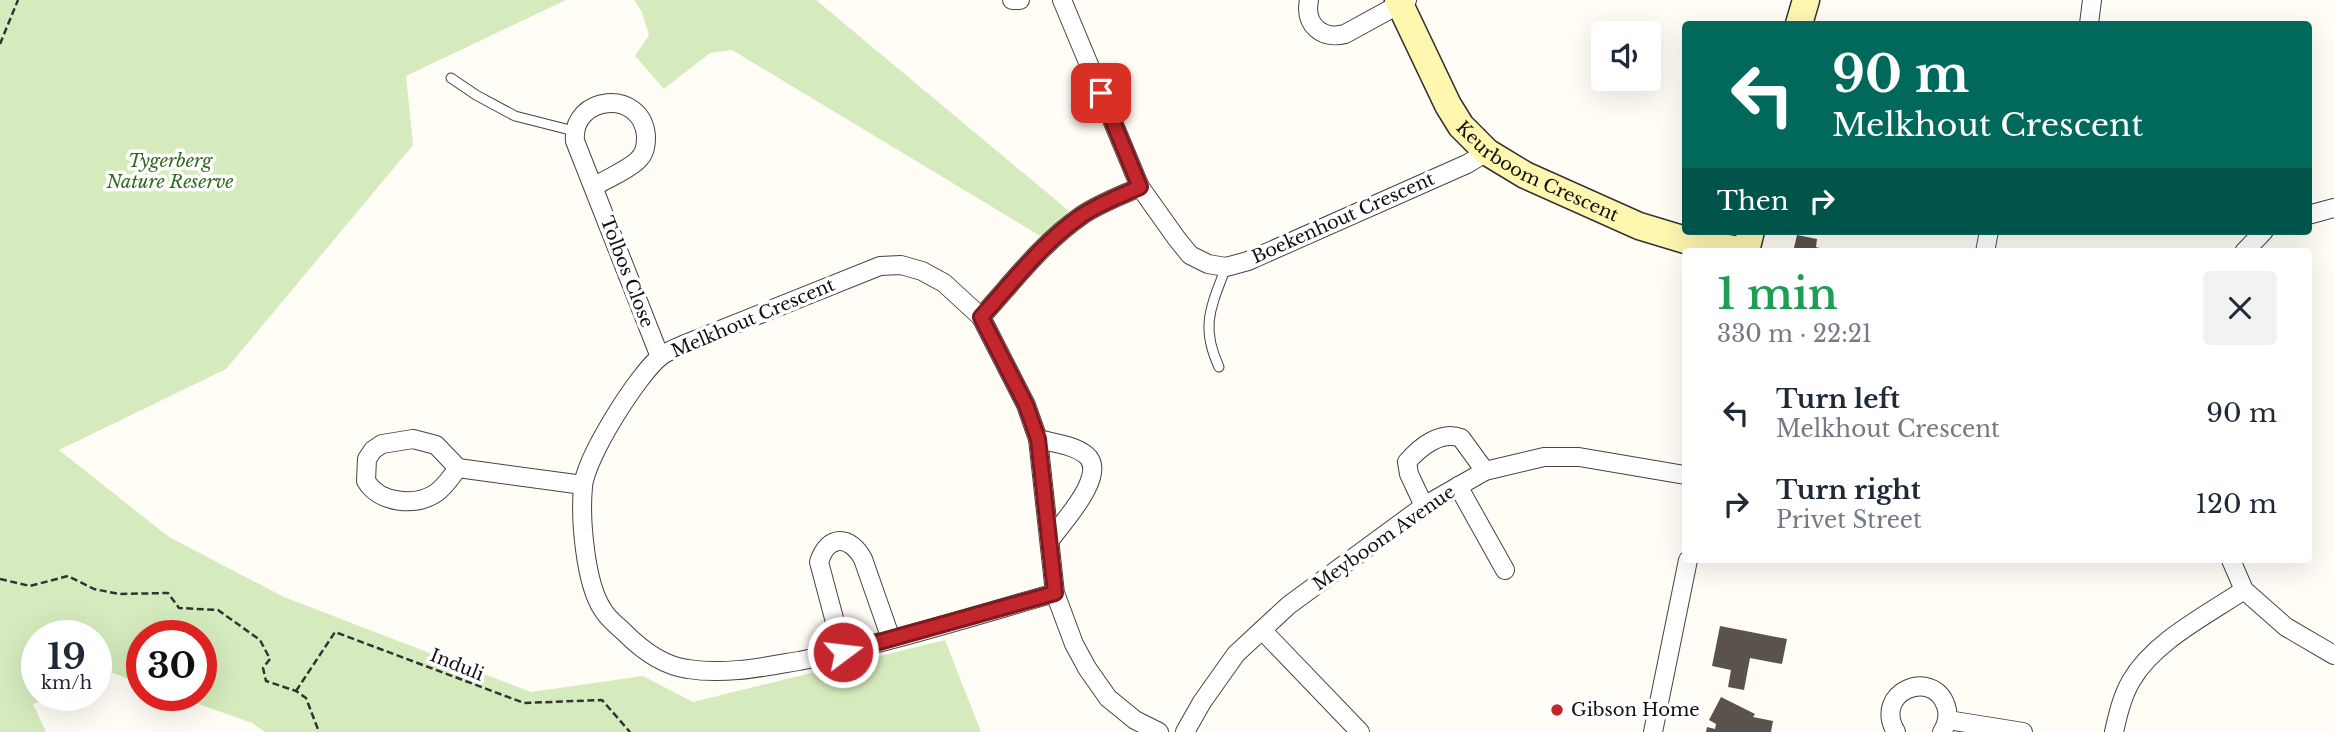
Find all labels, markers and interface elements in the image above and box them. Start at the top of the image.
map controls [1591,21,1661,91]
button: sound [1591,21,1661,91]
text: 90 m [1832,44,1969,105]
icon: left [1717,49,1808,140]
pin [1071,63,1131,123]
icon: arrive [1082,74,1120,112]
text: Melkhout Crescent [1832,105,2143,145]
street label: Keurboom Crescent [1451,116,1622,226]
park label: Tygerberg Nature Reserve [106,150,234,193]
street label: Boekenhout Crescent [1248,168,1438,268]
icon: right [1803,182,1841,220]
text: Then [1717,185,1789,217]
street label: Tolbos Close [596,213,658,331]
text: 1 min [1717,268,1838,320]
button: close [2203,271,2277,345]
street label: Melkhout Crescent [668,274,838,362]
text: 330 m · 22:21 [1717,320,1872,348]
text: Turn left [1776,383,1900,415]
icon: left [1717,394,1755,432]
text: 90 m [2206,397,2277,429]
text: Melkhout Crescent [1776,415,2000,443]
text: Turn right [1776,474,1921,506]
street label: Meyboom Avenue [1309,481,1459,595]
icon: right [1717,485,1755,523]
text: 120 m [2195,488,2277,520]
text: Privet Street [1776,506,1922,534]
position arrow [806,615,880,689]
speed limit sign: 30 [126,620,217,711]
text: 19 [47,635,86,678]
street label: Induli [427,644,487,686]
text: km/h [41,672,92,694]
place label: Gibson Home [1571,699,1700,721]
marker: Gibson Home [1549,702,1565,718]

